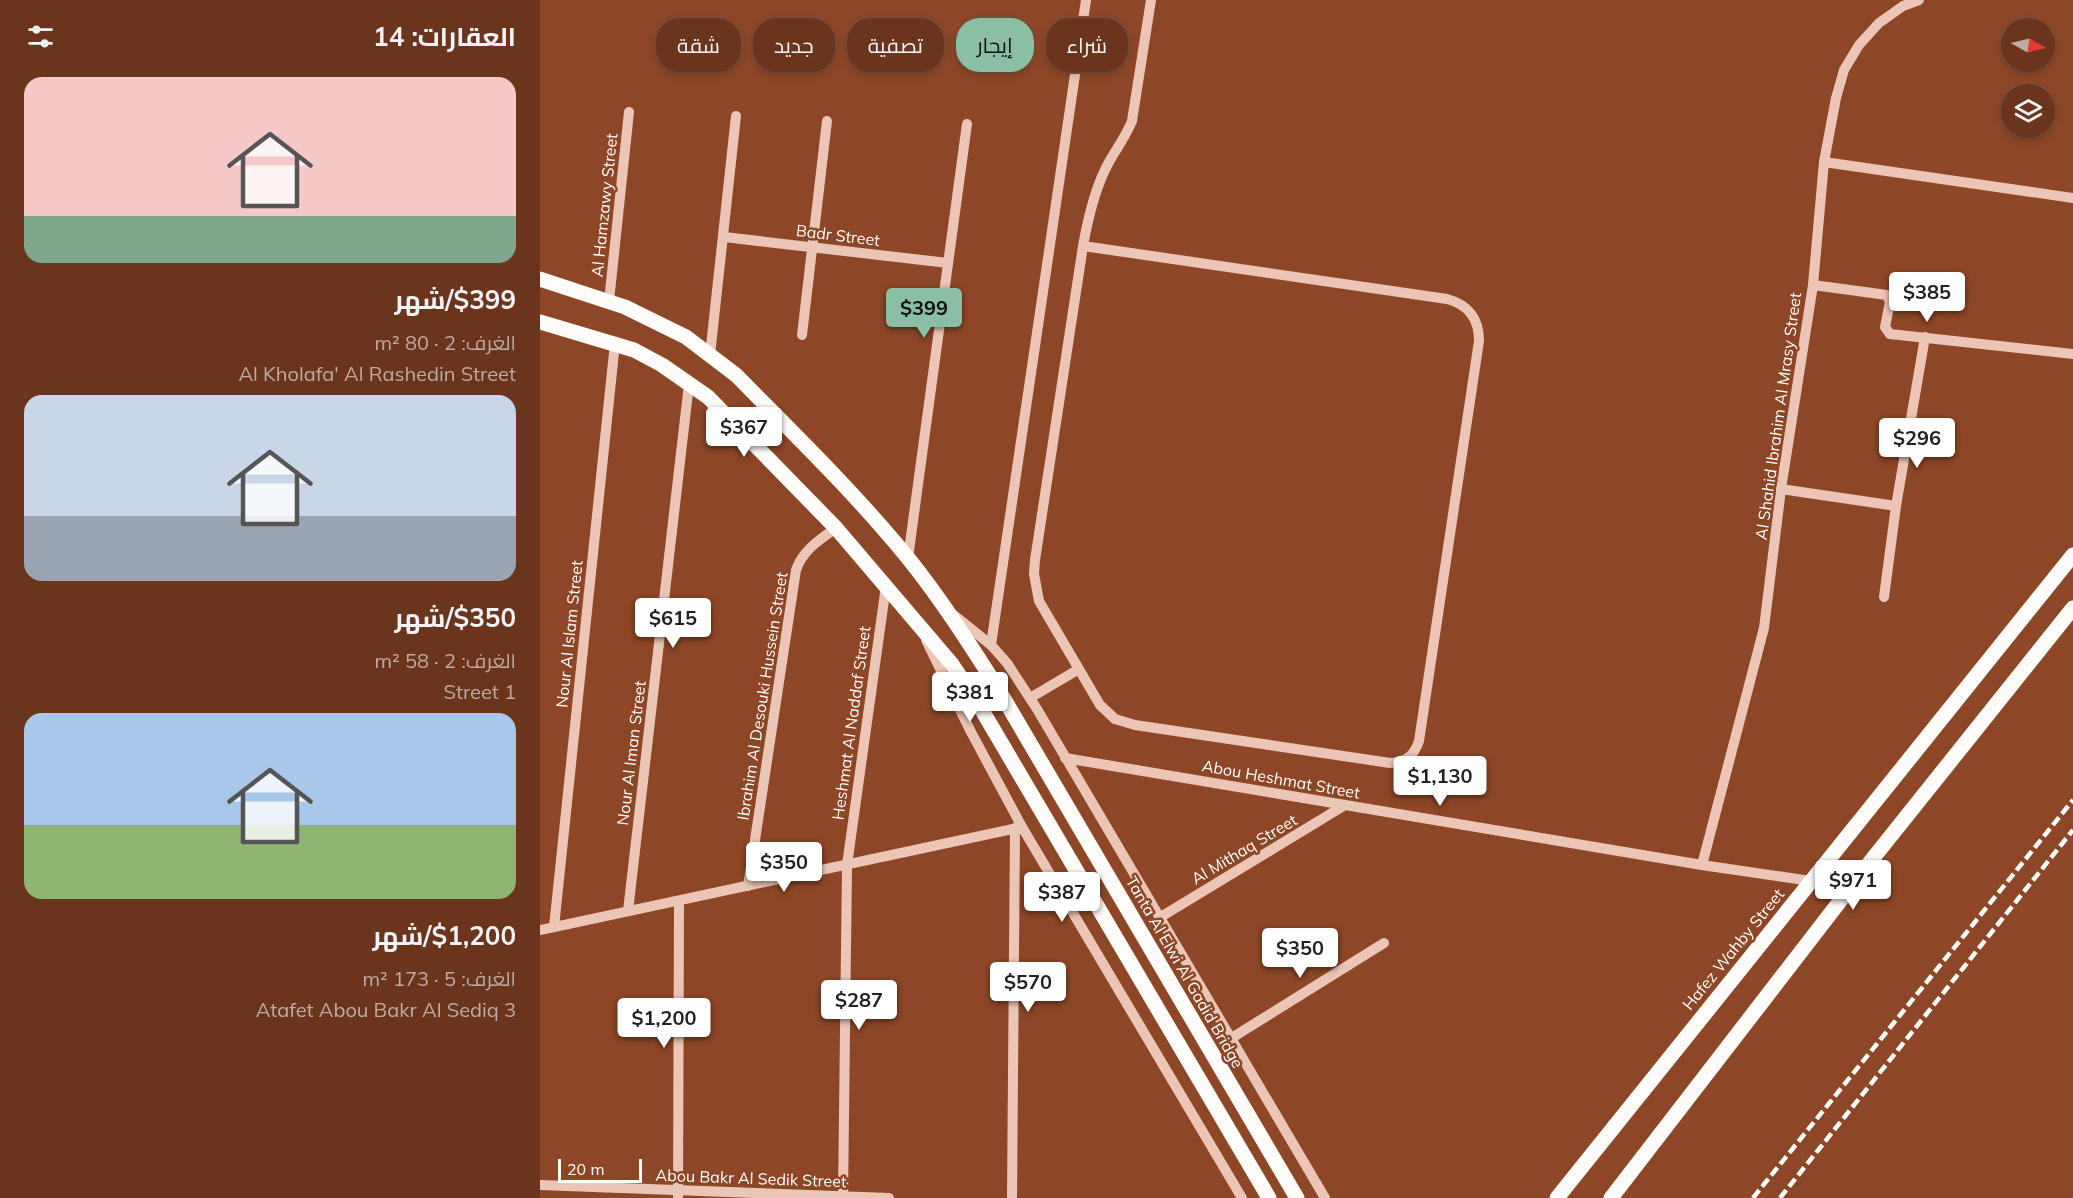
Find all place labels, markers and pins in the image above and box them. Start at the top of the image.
pin: $385 [1891,272,1963,323]
pin: $399 [888,288,960,339]
pin: $367 [708,407,780,458]
pin: $296 [1881,418,1953,469]
pin: $615 [637,598,709,649]
pin: $381 [934,672,1006,723]
pin: $1,130 [1391,756,1489,807]
pin: $350 [748,842,820,893]
pin: $971 [1817,860,1889,911]
pin: $387 [1026,872,1098,923]
pin: $350 [1264,928,1336,979]
pin: $570 [992,962,1064,1013]
pin: $287 [823,980,895,1031]
pin: $1,200 [615,998,713,1049]

